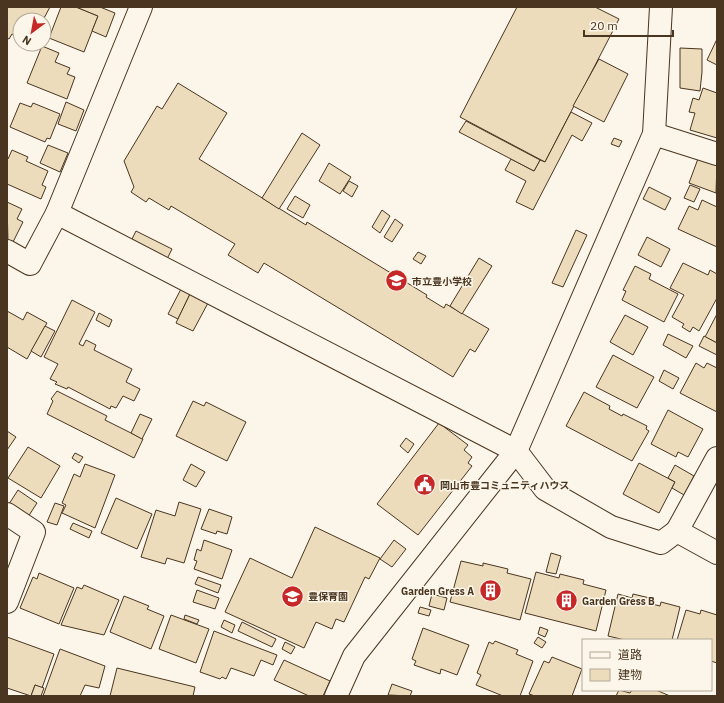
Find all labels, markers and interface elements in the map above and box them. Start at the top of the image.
north arrow [12,12,52,52]
scale bar [584,12,673,38]
text: 20 m [590,18,618,33]
text: N [20,32,34,49]
school or university icon: 市立豊小学校 [384,268,410,294]
place label: 市立豊小学校 [412,275,472,288]
public building icon: 岡山市豊コミュニティハウス [411,472,437,498]
place label: 岡山市豊コミュニティハウス [440,479,569,492]
building icon: Garden Gress A [477,578,503,604]
school or university icon: 豊保育園 [280,583,306,609]
place label: Garden Gress A [401,585,474,598]
building icon: Garden Gress B [553,588,579,614]
place label: 豊保育園 [308,590,348,603]
place label: Garden Gress B [582,595,655,608]
legend [582,639,712,691]
text: 道路 [618,647,642,662]
text: 建物 [618,667,642,682]

